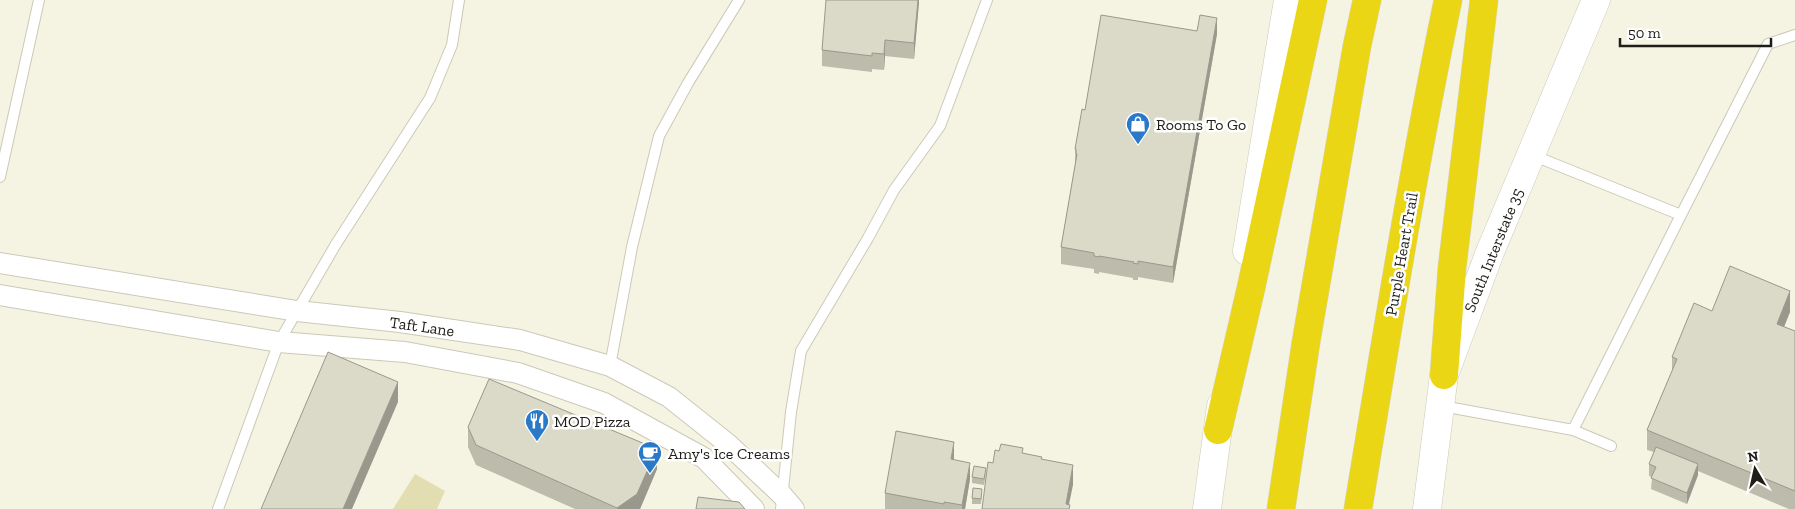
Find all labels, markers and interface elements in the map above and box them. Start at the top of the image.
scale bar [1620,15,1771,47]
text: 50 m [1628,24,1661,42]
shop icon: Rooms To Go [1125,111,1151,145]
place label: Rooms To Go [1156,115,1246,134]
street label: South Interstate 35 [1460,185,1527,315]
street label: Purple Heart Trail [1381,191,1422,317]
street label: Taft Lane [388,313,455,340]
restaurant icon: MOD Pizza [524,408,550,442]
place label: MOD Pizza [554,412,631,431]
cafe icon: Amy's Ice Creams [637,440,663,474]
place label: Amy's Ice Creams [668,444,790,463]
north arrow [1730,444,1780,494]
text: N [1746,447,1760,466]

